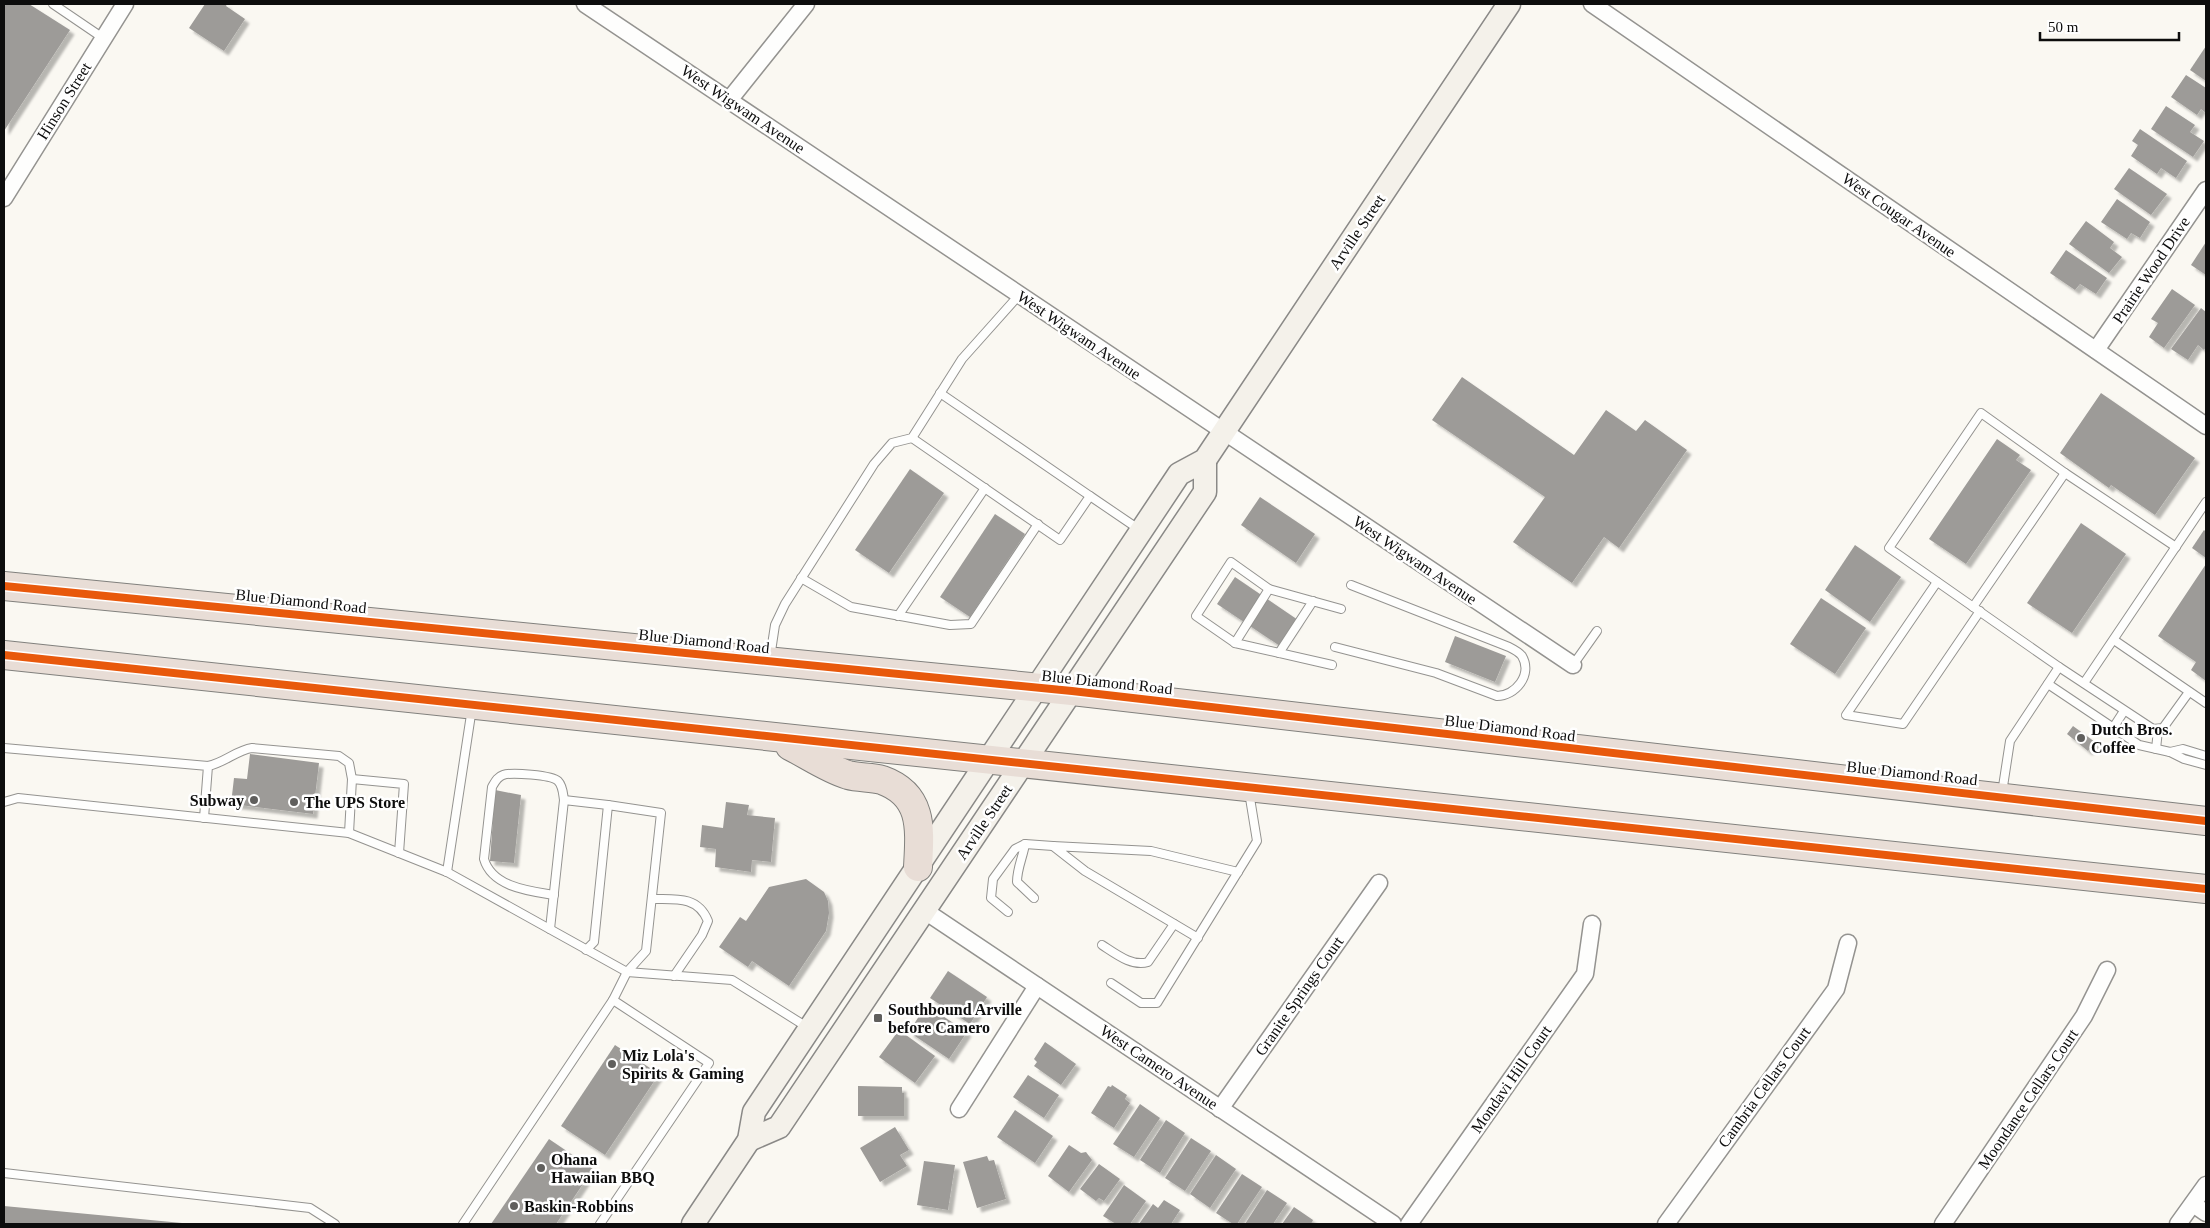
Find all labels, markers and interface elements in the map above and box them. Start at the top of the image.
scale bar [2040,10,2179,42]
text: 50 m [2048,19,2079,35]
street label: Hinson Street [34,59,95,143]
street label: West Wigwam Avenue [678,61,808,157]
street label: West Cougar Avenue [1839,169,1959,261]
street label: Arville Street [1326,191,1389,273]
street label: Prairie Wood Drive [2109,214,2193,326]
street label: West Wigwam Avenue [1014,287,1144,383]
street label: West Wigwam Avenue [1350,512,1480,608]
street label: Blue Diamond Road [235,586,367,616]
street label: Blue Diamond Road [638,626,770,656]
street label: Blue Diamond Road [1041,667,1173,697]
street label: Blue Diamond Road [1444,712,1576,744]
place label: Dutch Bros. Coffee [2091,721,2173,756]
marker: Dutch Bros. Coffee [2075,732,2087,744]
street label: Blue Diamond Road [1846,758,1978,788]
street label: Arville Street [953,781,1016,863]
place label: Subway [190,792,244,810]
marker: Subway [248,794,260,806]
place label: The UPS Store [304,794,405,811]
marker: The UPS Store [288,796,300,808]
street label: Granite Springs Court [1252,933,1348,1059]
place label: Southbound Arville before Camero [888,1001,1022,1036]
marker: Southbound Arville before Camero [872,1012,884,1024]
street label: West Camero Avenue [1097,1021,1221,1113]
street label: Mondavi Hill Court [1468,1022,1555,1136]
street label: Cambria Cellars Court [1715,1023,1814,1151]
street label: Moondance Cellars Court [1975,1025,2082,1172]
place label: Miz Lola's Spirits & Gaming [622,1047,744,1083]
marker: Miz Lola's Spirits & Gaming [606,1058,618,1070]
place label: Ohana Hawaiian BBQ [551,1151,655,1186]
marker: Ohana Hawaiian BBQ [535,1162,547,1174]
place label: Baskin-Robbins [524,1198,633,1215]
marker: Baskin-Robbins [508,1200,520,1212]

